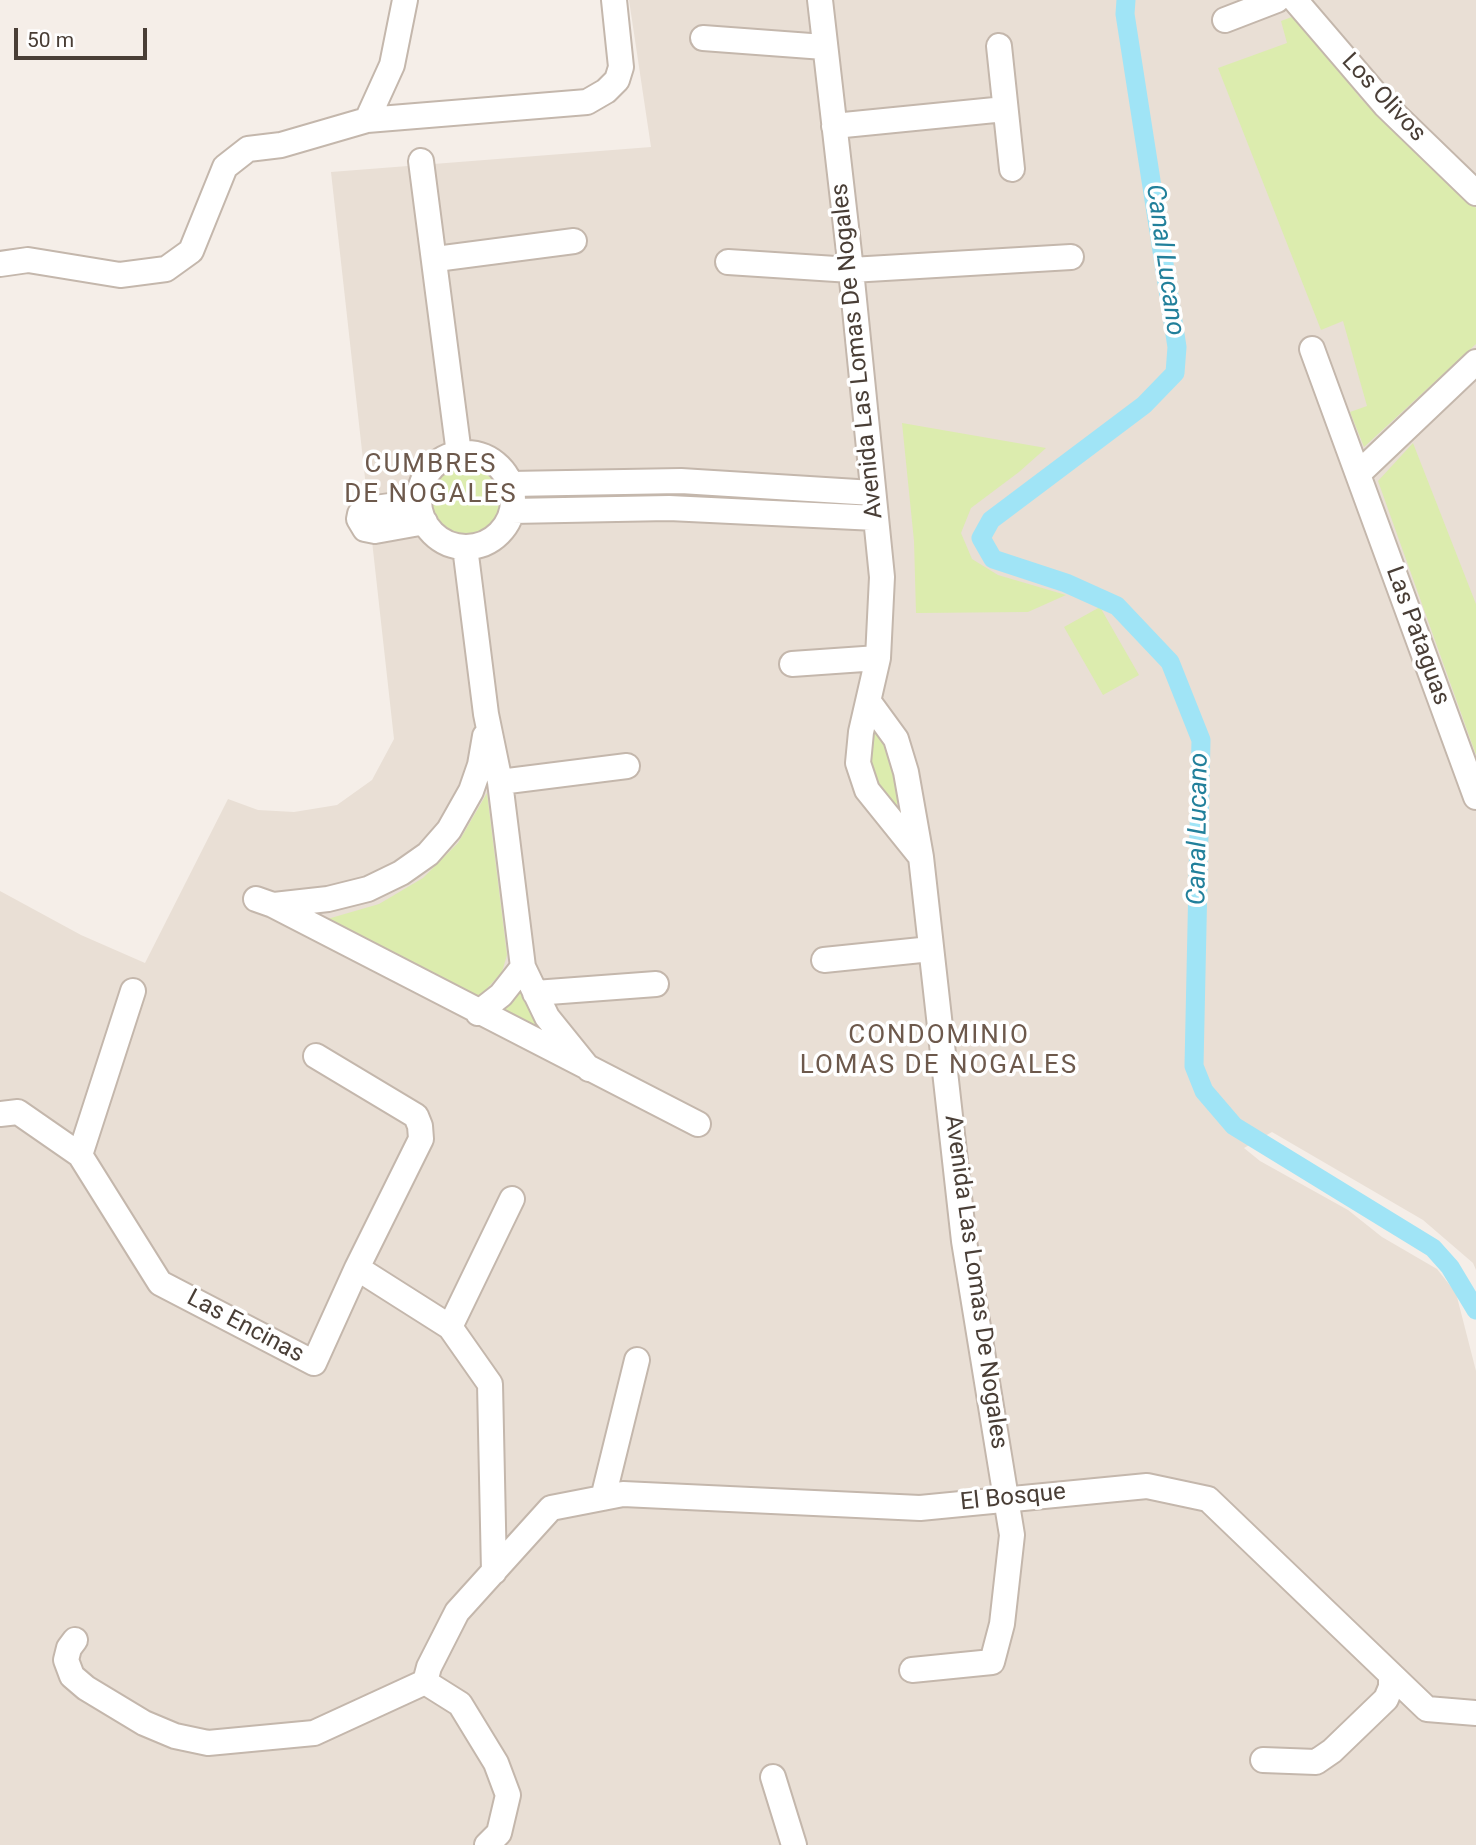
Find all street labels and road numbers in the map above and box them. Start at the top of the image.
street label: Los Olivos [1335,48,1431,148]
street label: Avenida Las Lomas De Nogales [826,182,890,520]
street label: Las Pataguas [1379,563,1455,709]
street label: Avenida Las Lomas De Nogales [937,1113,1013,1451]
street label: Las Encinas [182,1284,308,1370]
street label: El Bosque [959,1478,1067,1518]

